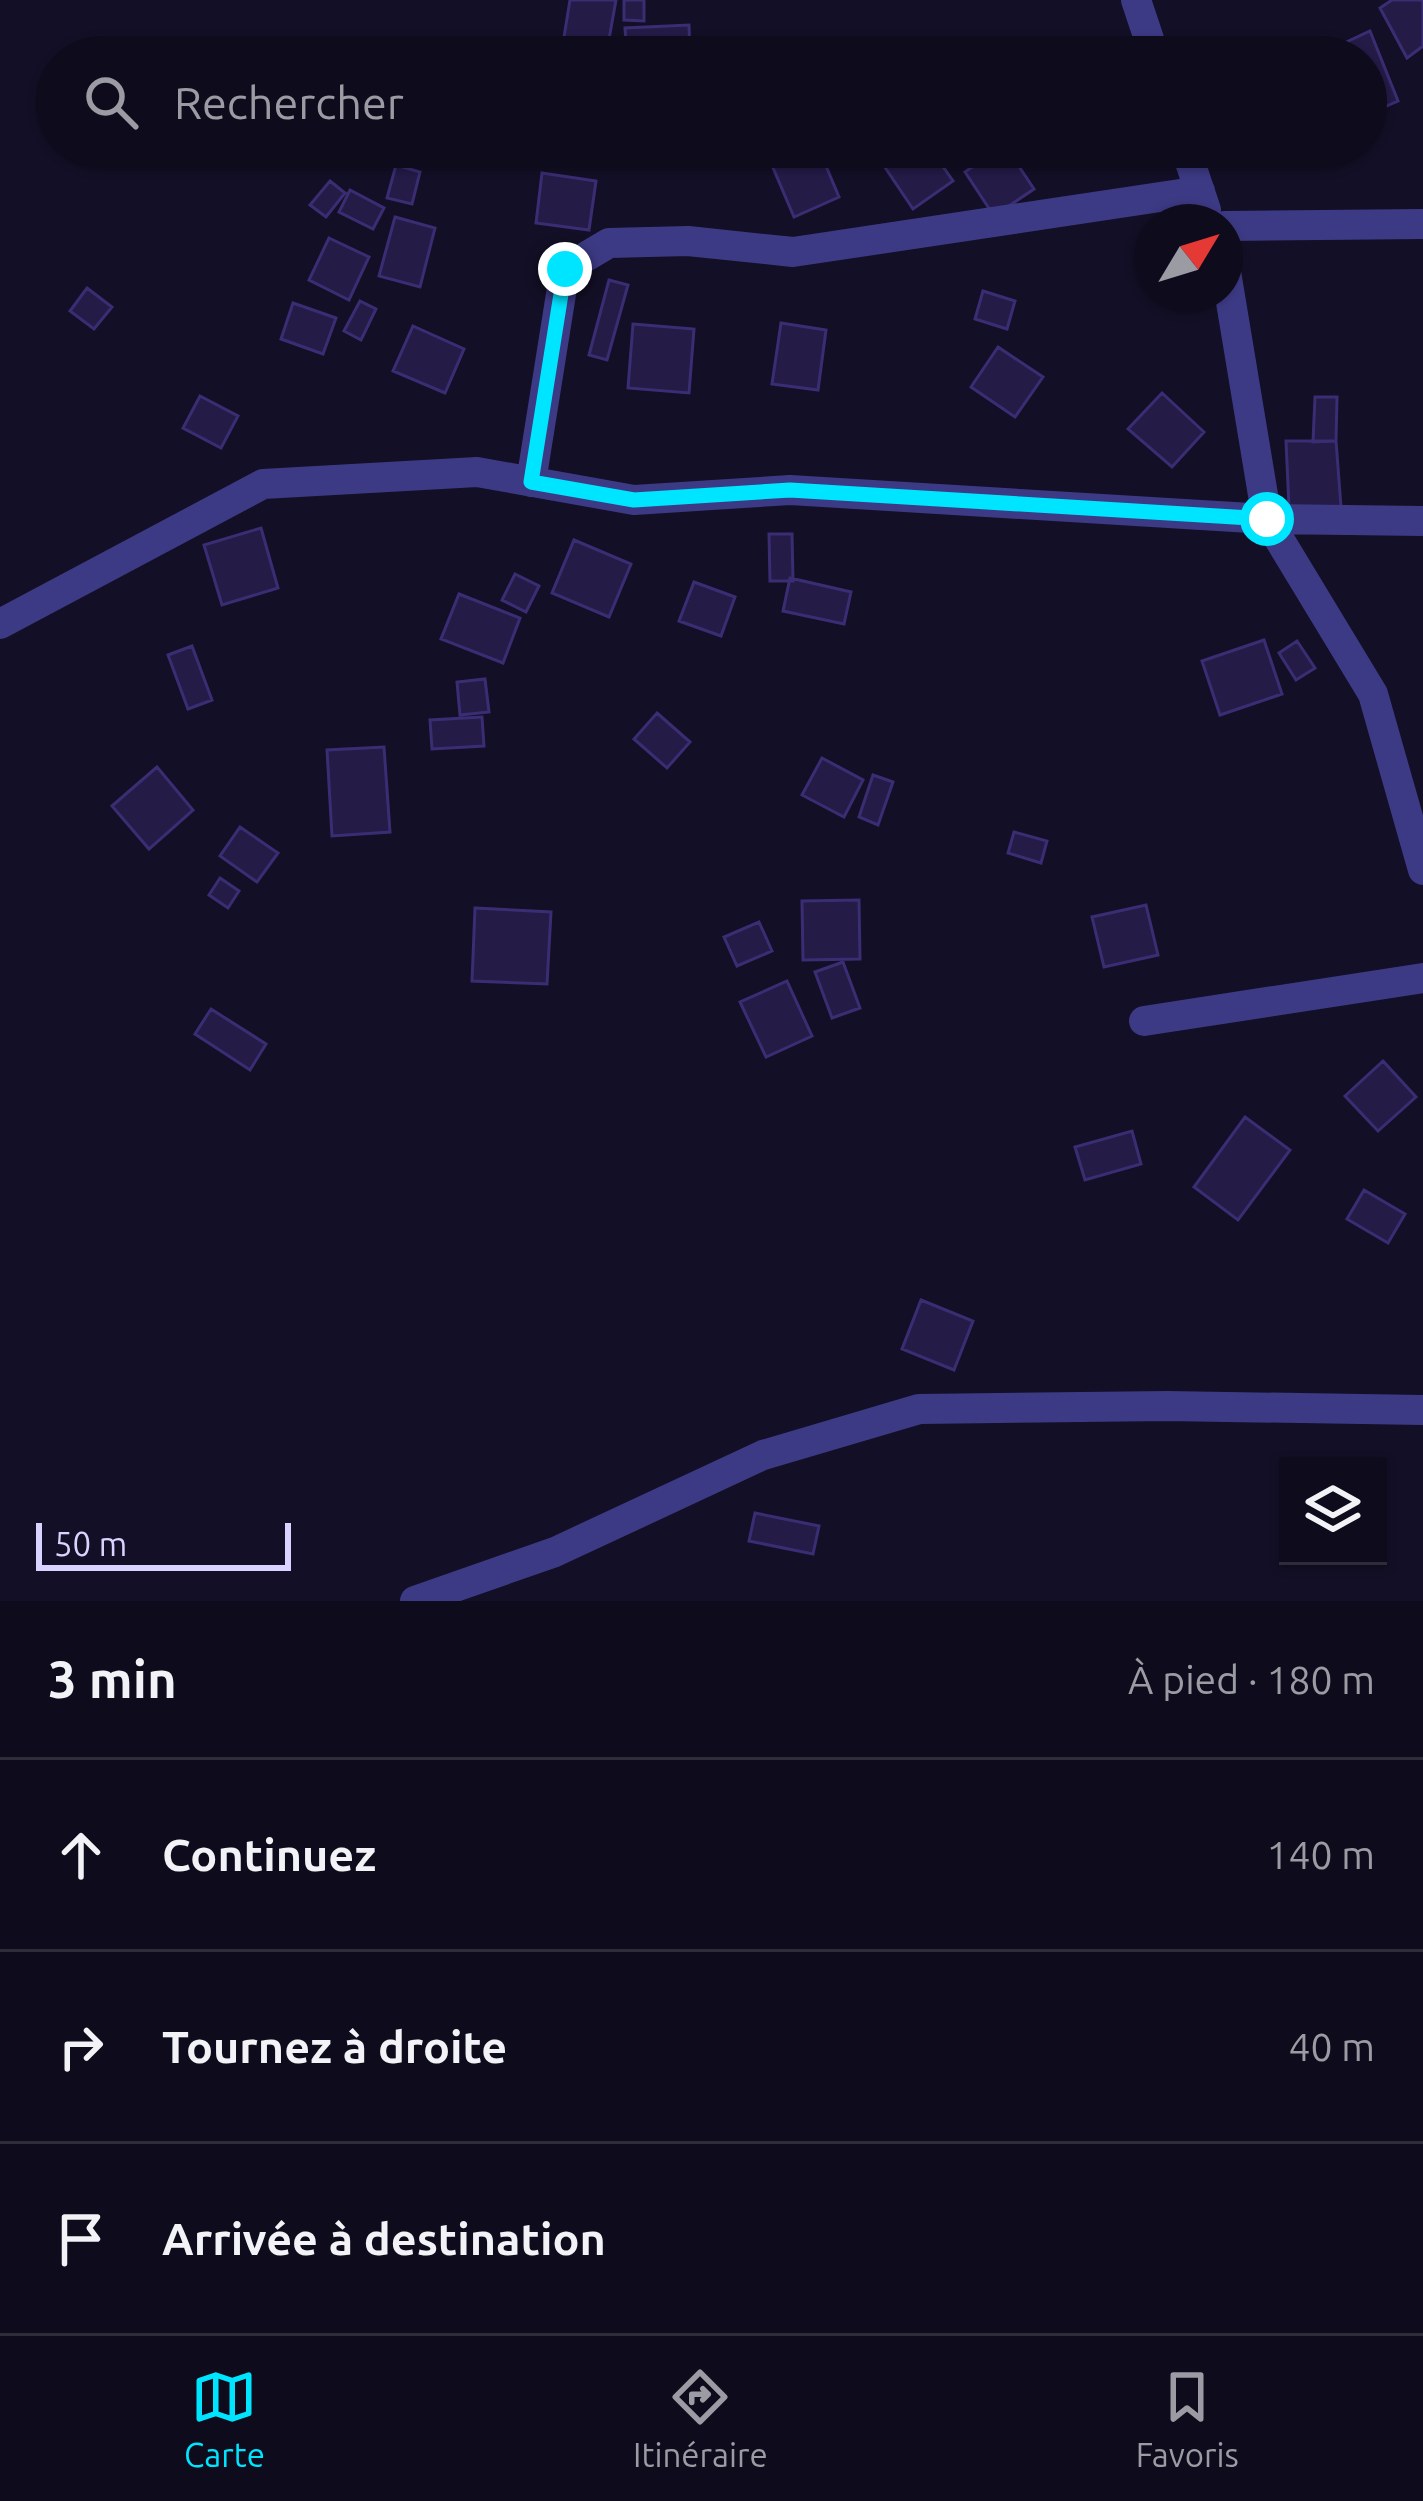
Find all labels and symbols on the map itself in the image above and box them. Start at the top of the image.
north arrow [1135,204,1243,312]
route end [538,242,592,296]
route start [1240,492,1294,546]
scale bar [36,1517,291,1570]

